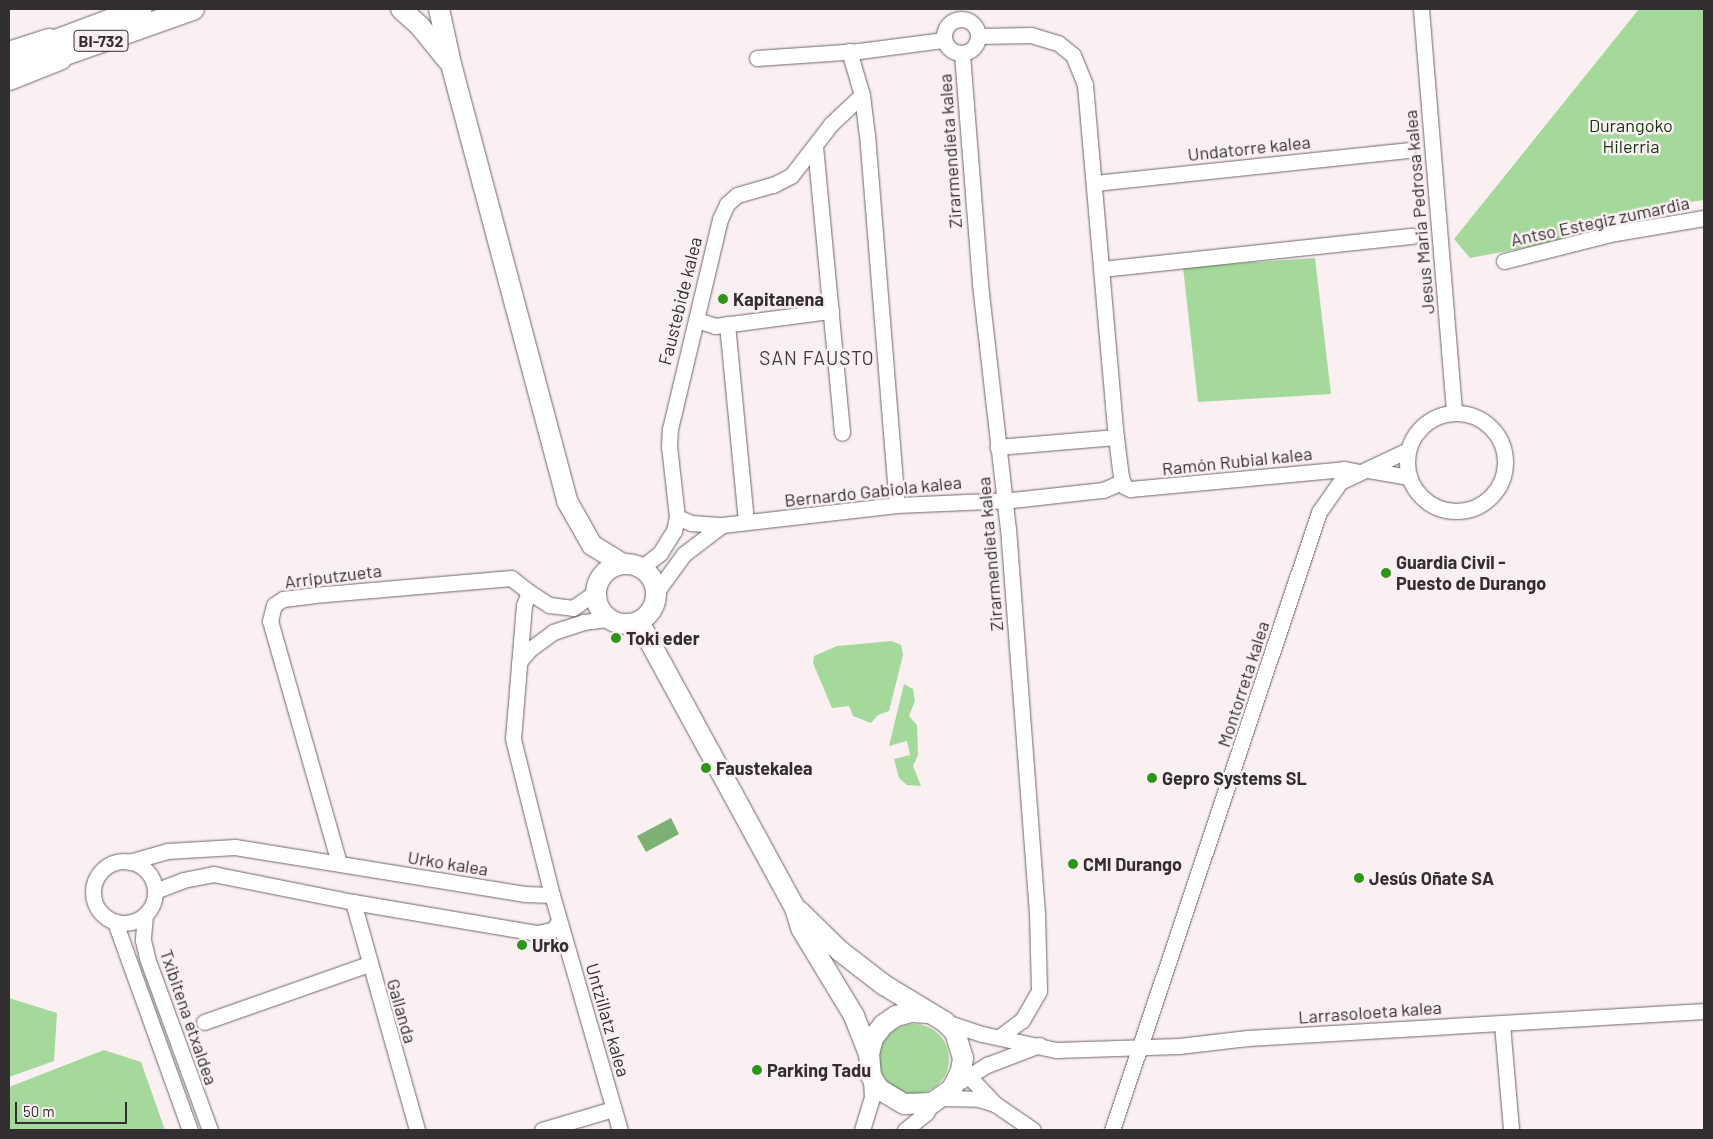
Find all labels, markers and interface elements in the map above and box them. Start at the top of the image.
road number: BI-732 [74,27,128,54]
street label: Zirarmendieta kalea [934,73,966,229]
street label: Jesus Maria Pedrosa kalea [1399,109,1439,315]
park label: Durangoko Hilerria [1589,115,1673,158]
street label: Undatorre kalea [1187,131,1311,165]
street label: Antso Estegiz zumardia [1509,191,1691,251]
street label: Faustebide kalea [654,235,706,367]
place label: Kapitanena [733,288,824,310]
marker: Kapitanena [717,293,729,305]
district label: SAN FAUSTO [758,347,876,369]
street label: Ramón Rubial kalea [1161,442,1313,480]
street label: Bernardo Gabiola kalea [783,471,963,511]
street label: Zirarmendieta kalea [972,476,1008,632]
place label: Guardia Civil - Puesto de Durango [1396,552,1546,594]
street label: Arriputzueta [283,559,383,593]
marker: Guardia Civil - Puesto de Durango [1380,567,1392,579]
street label: Montorreta kalea [1212,618,1274,750]
place label: Toki eder [626,627,700,649]
marker: Toki eder [610,632,622,644]
place label: Faustekalea [716,757,812,779]
marker: Faustekalea [700,762,712,774]
place label: Gepro Systems SL [1162,767,1307,789]
marker: Gepro Systems SL [1146,772,1158,784]
street label: Urko kalea [406,846,490,880]
place label: CMI Durango [1083,853,1182,875]
marker: CMI Durango [1067,858,1079,870]
place label: Jesús Oñate SA [1369,867,1494,889]
marker: Jesús Oñate SA [1353,872,1365,884]
place label: Urko [532,934,569,956]
marker: Urko [516,939,528,951]
street label: Txibitena etxaldea [156,946,222,1088]
street label: Untzillatz kalea [581,961,635,1079]
street label: Gallanda [382,976,422,1046]
street label: Larrasoloeta kalea [1298,996,1442,1028]
place label: Parking Tadu [767,1059,871,1081]
marker: Parking Tadu [751,1064,763,1076]
scale bar [18,1092,130,1124]
text: 50 m [23,1102,55,1120]

